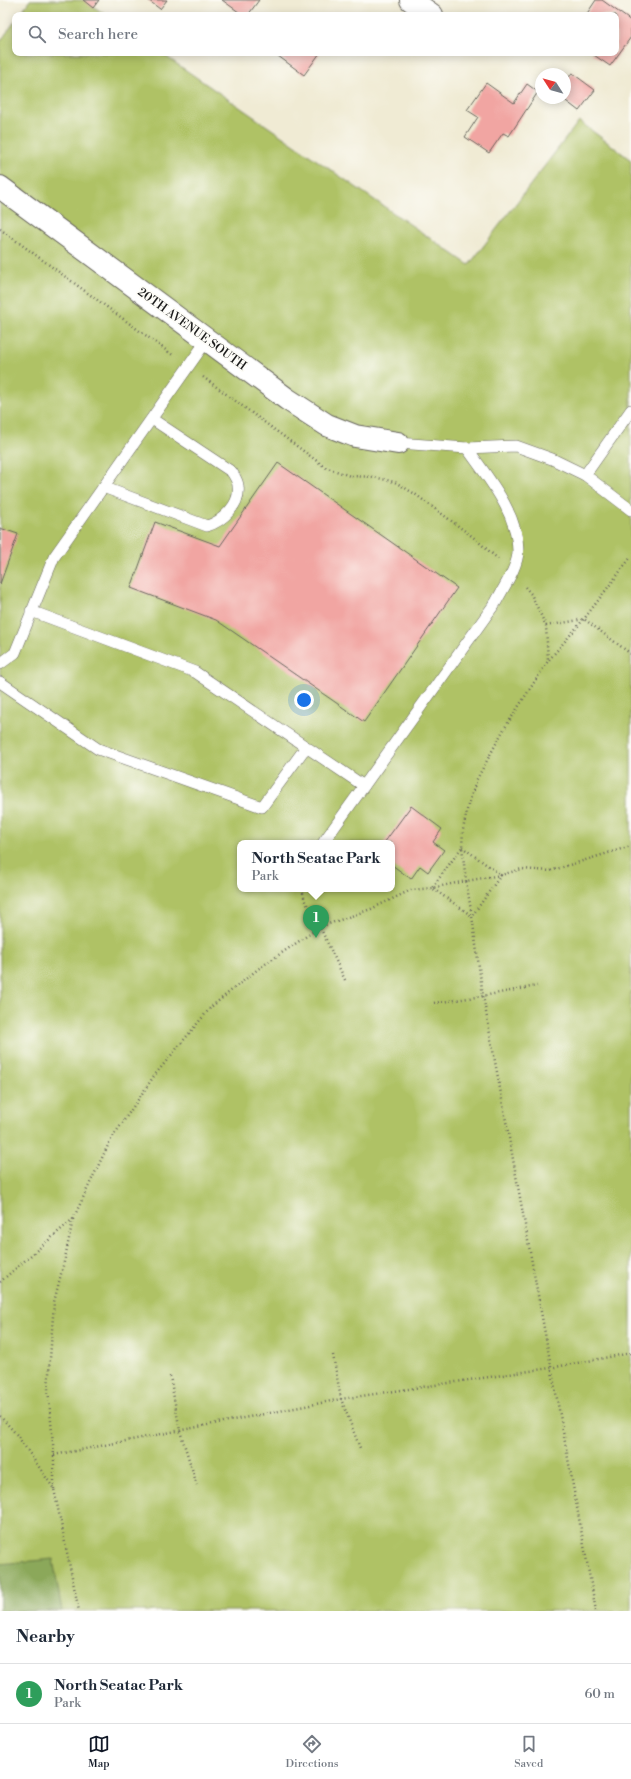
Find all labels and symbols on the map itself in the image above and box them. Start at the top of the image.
north arrow [535,68,571,104]
street label: 20TH AVENUE SOUTH [135,284,250,374]
your location [294,690,314,710]
pin: 1 [303,905,329,938]

